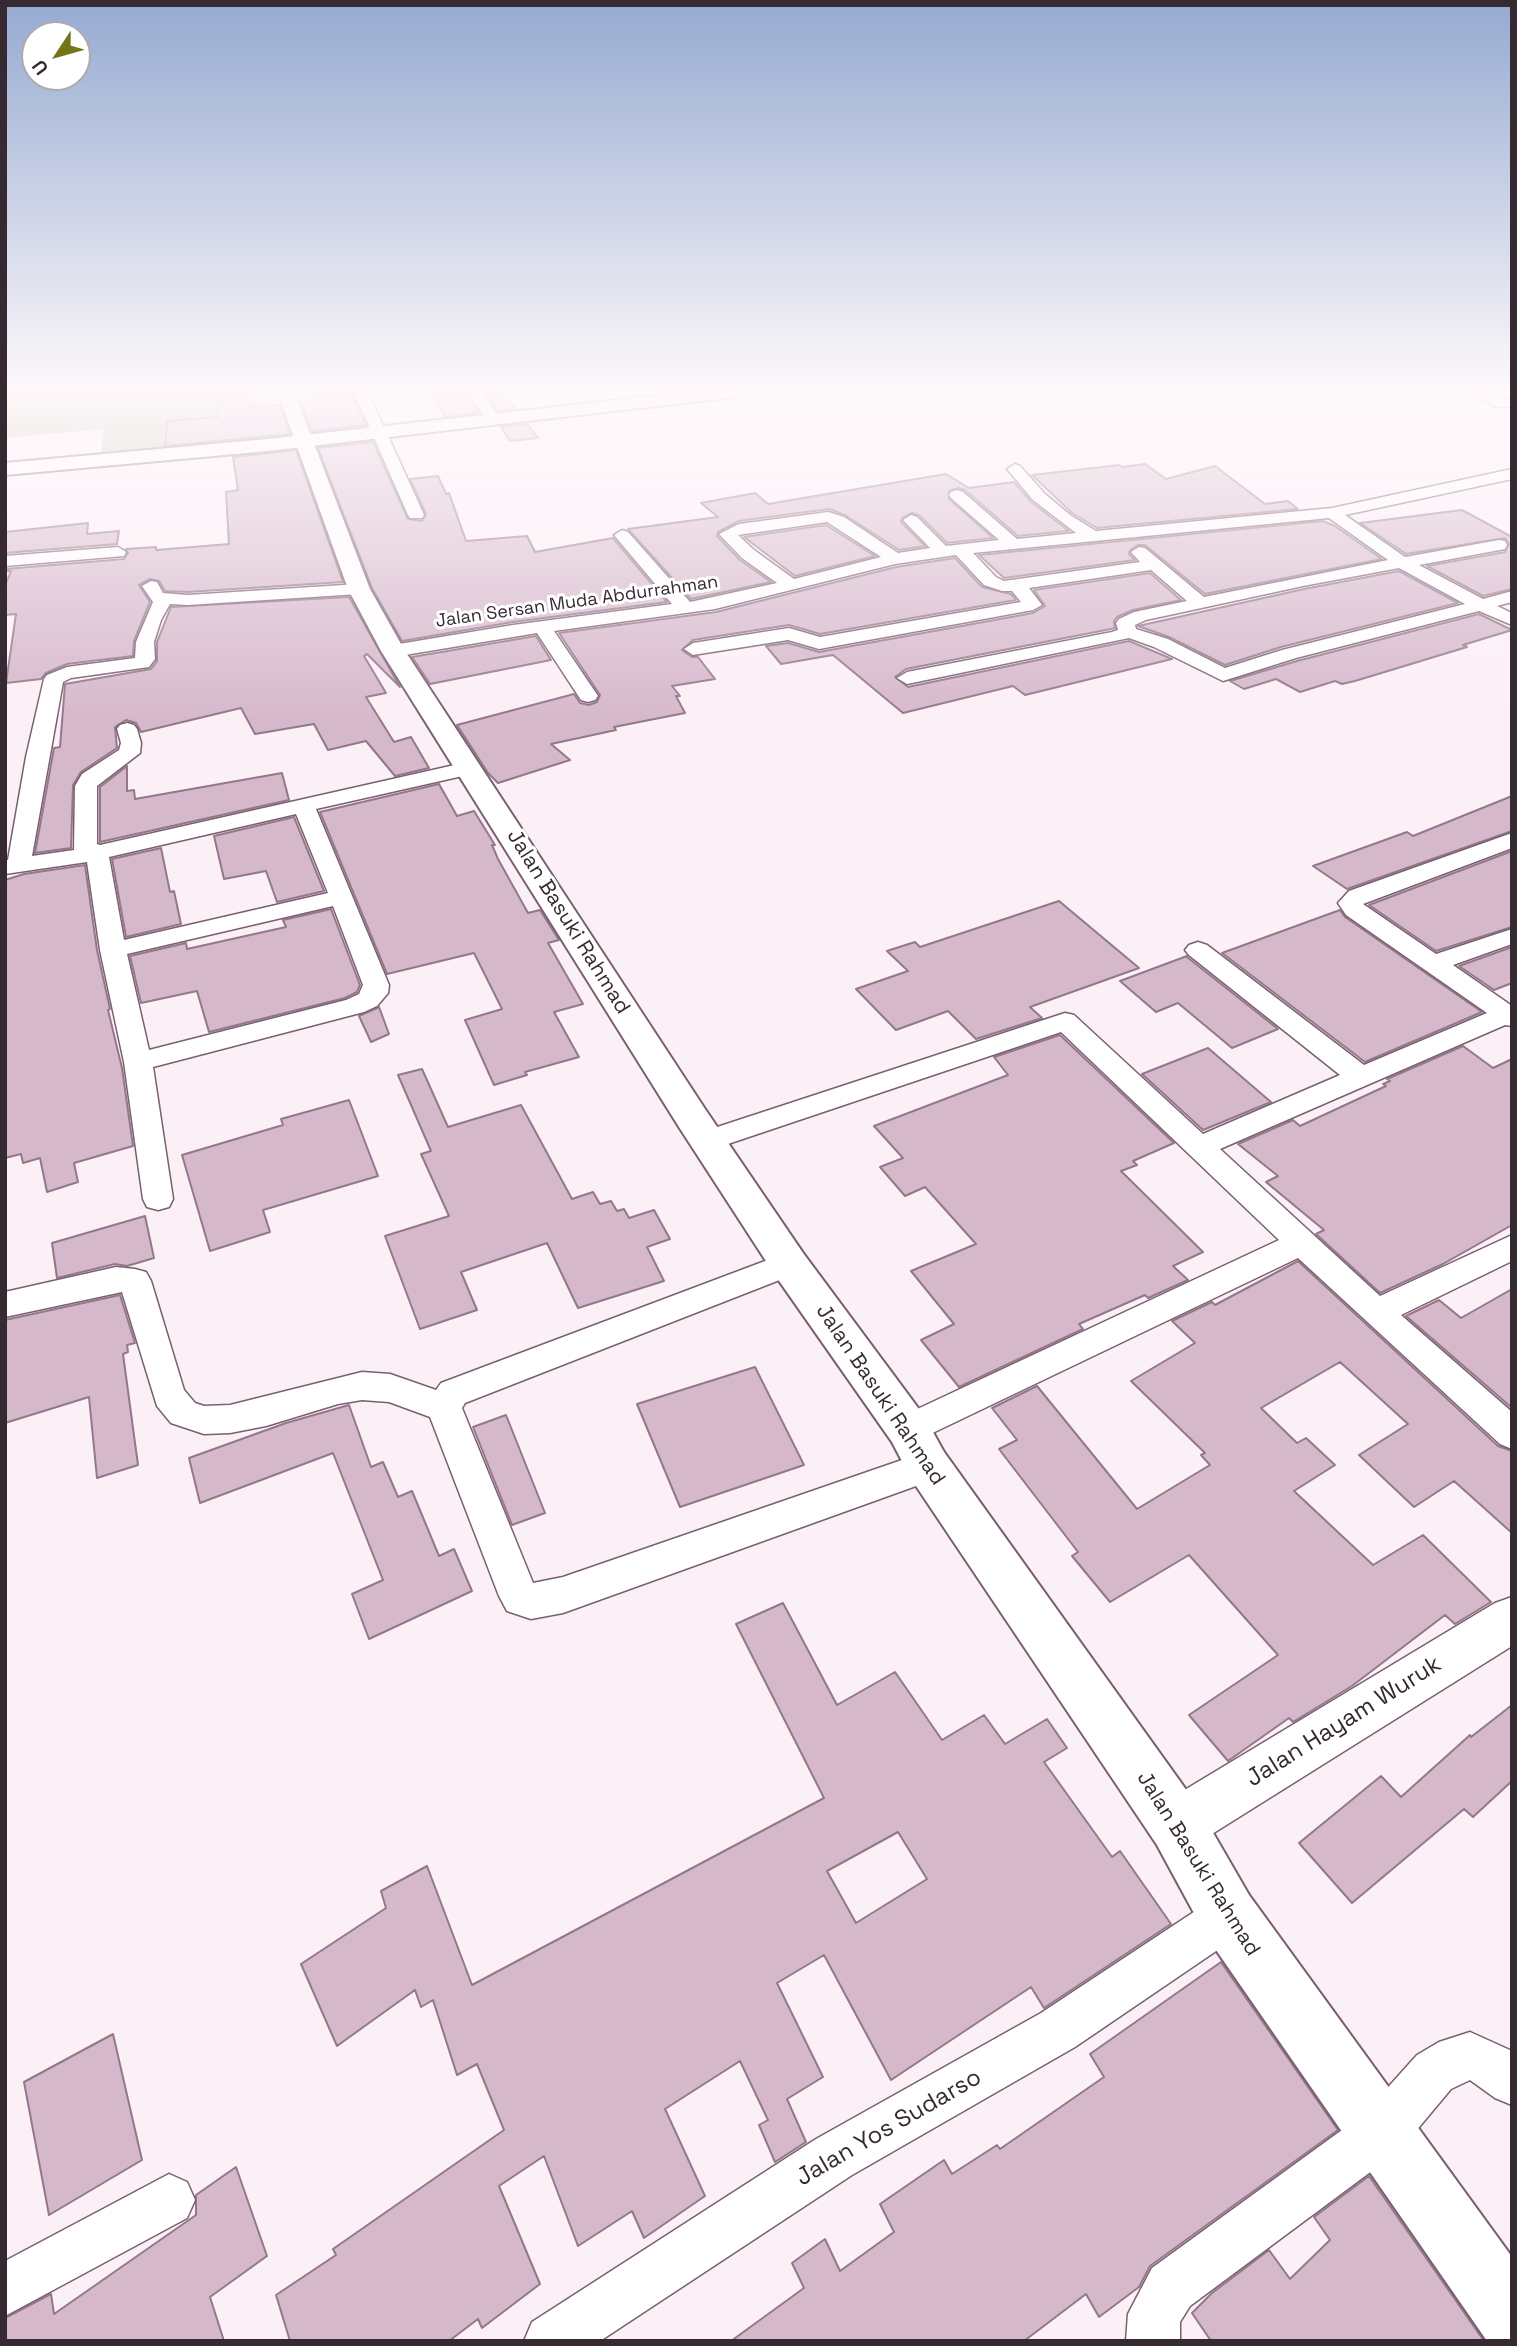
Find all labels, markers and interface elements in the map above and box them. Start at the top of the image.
north arrow [21,21,91,91]
text: U [26,55,54,80]
street label: Jalan Sersan Muda Abdurrahman [434,571,720,633]
street label: Jalan Basuki Rahmad [501,825,635,1019]
street label: Jalan Basuki Rahmad [810,1300,950,1490]
street label: Jalan Hayam Wuruk [1241,1650,1447,1794]
street label: Jalan Basuki Rahmad [1131,1767,1265,1961]
street label: Jalan Yos Sudarso [791,2063,987,2193]

